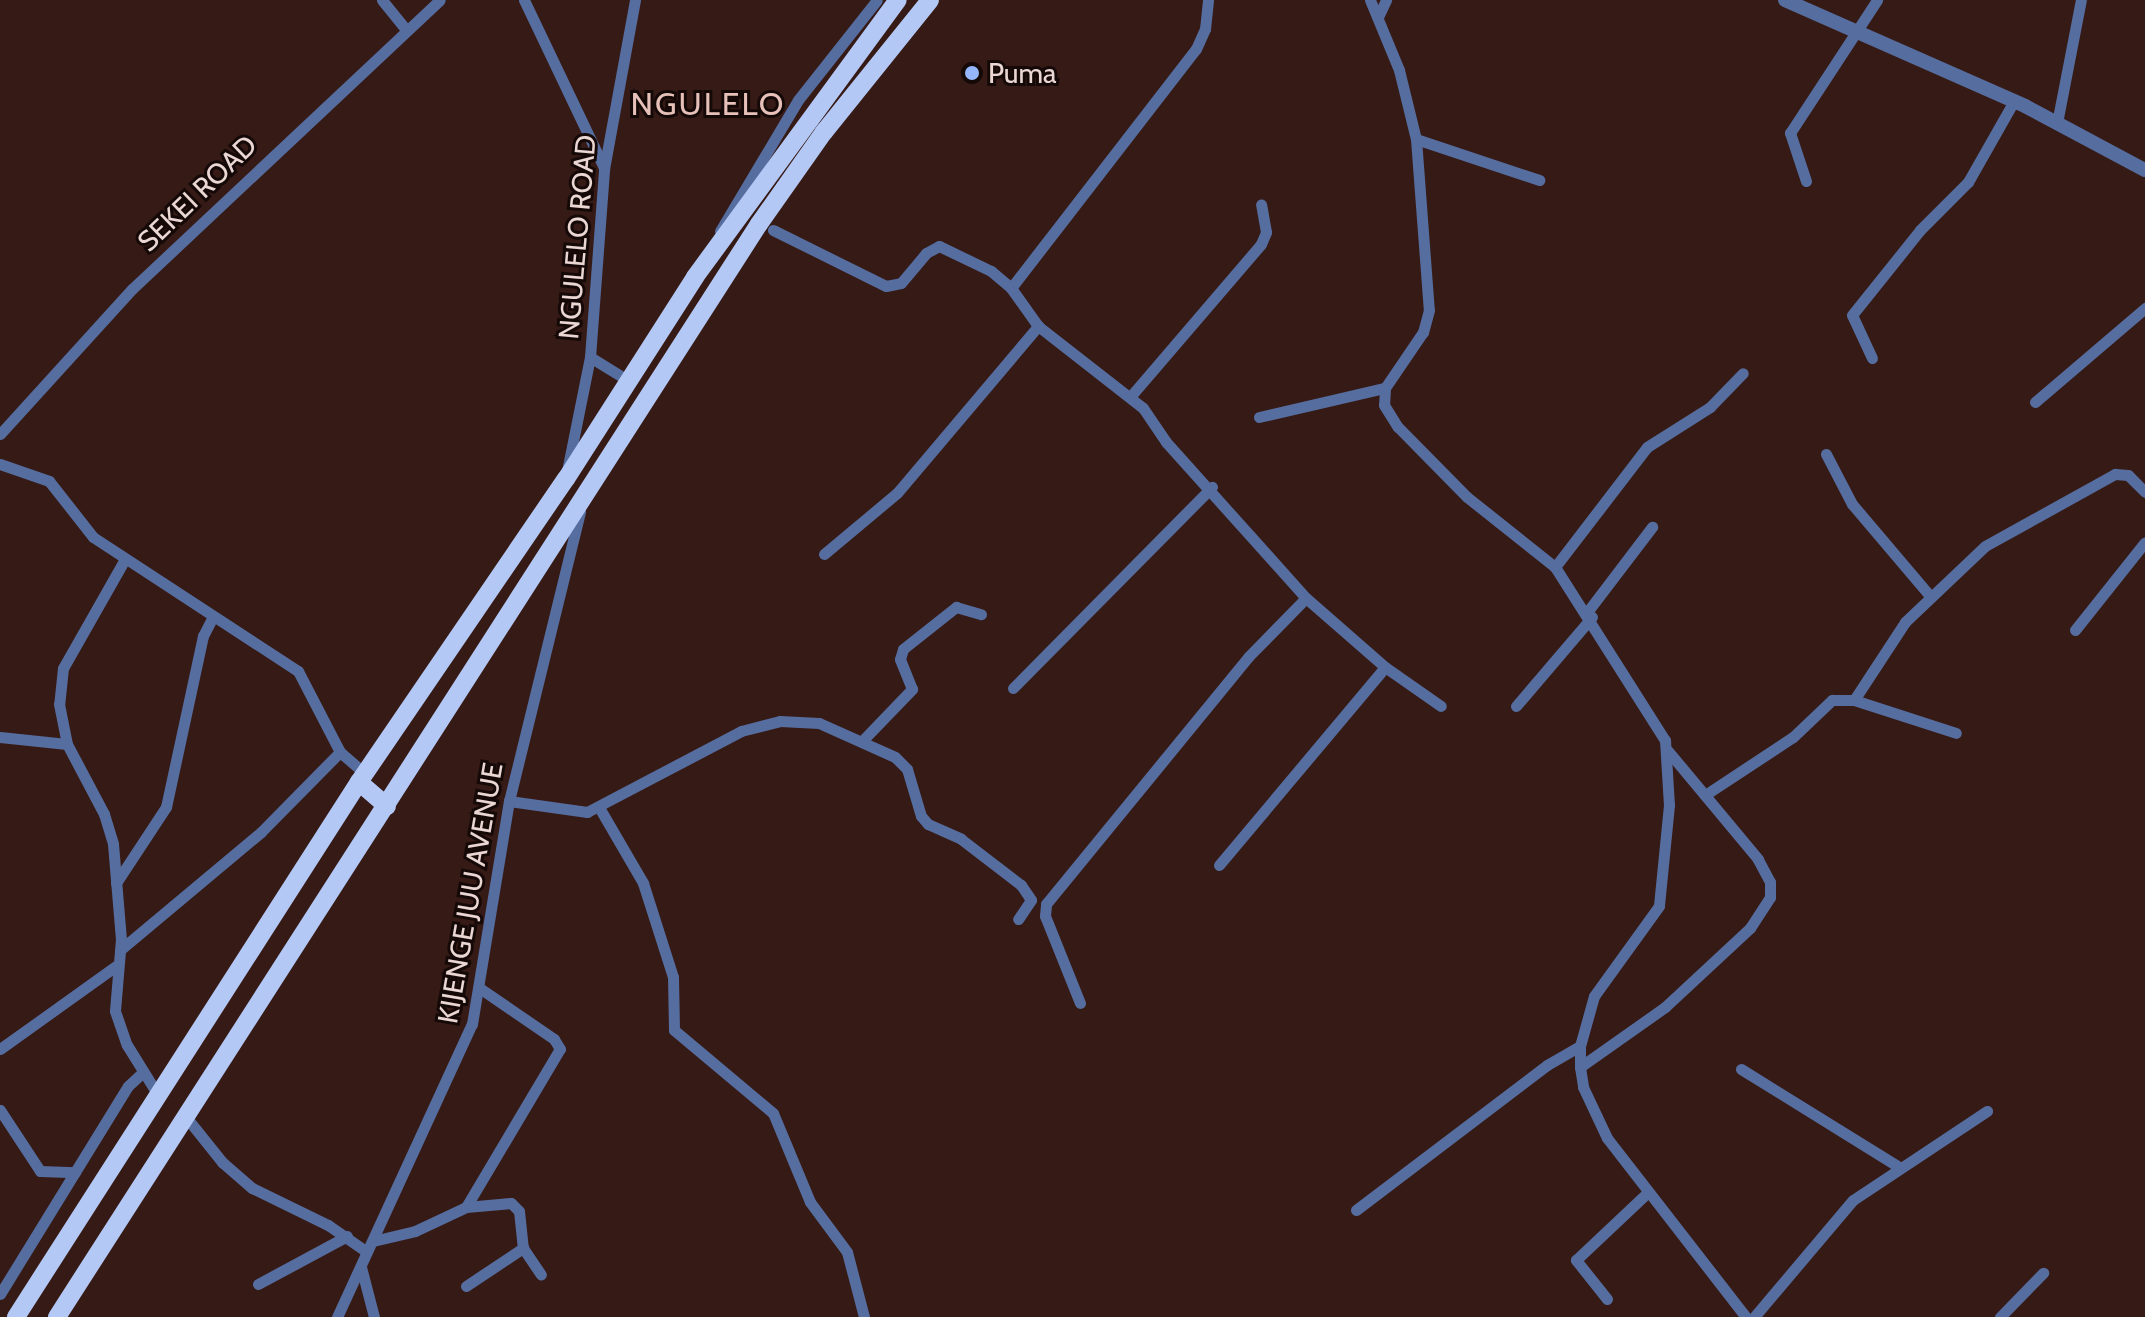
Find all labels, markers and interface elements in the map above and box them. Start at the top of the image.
place label: Puma [988,56,1057,90]
marker: Puma [963,64,981,82]
district label: NGULELO [631,85,785,123]
street label: SEKEI ROAD [131,128,263,258]
street label: NGULELO ROAD [551,133,603,341]
street label: KIJENGE JUU AVENUE [431,760,509,1026]

